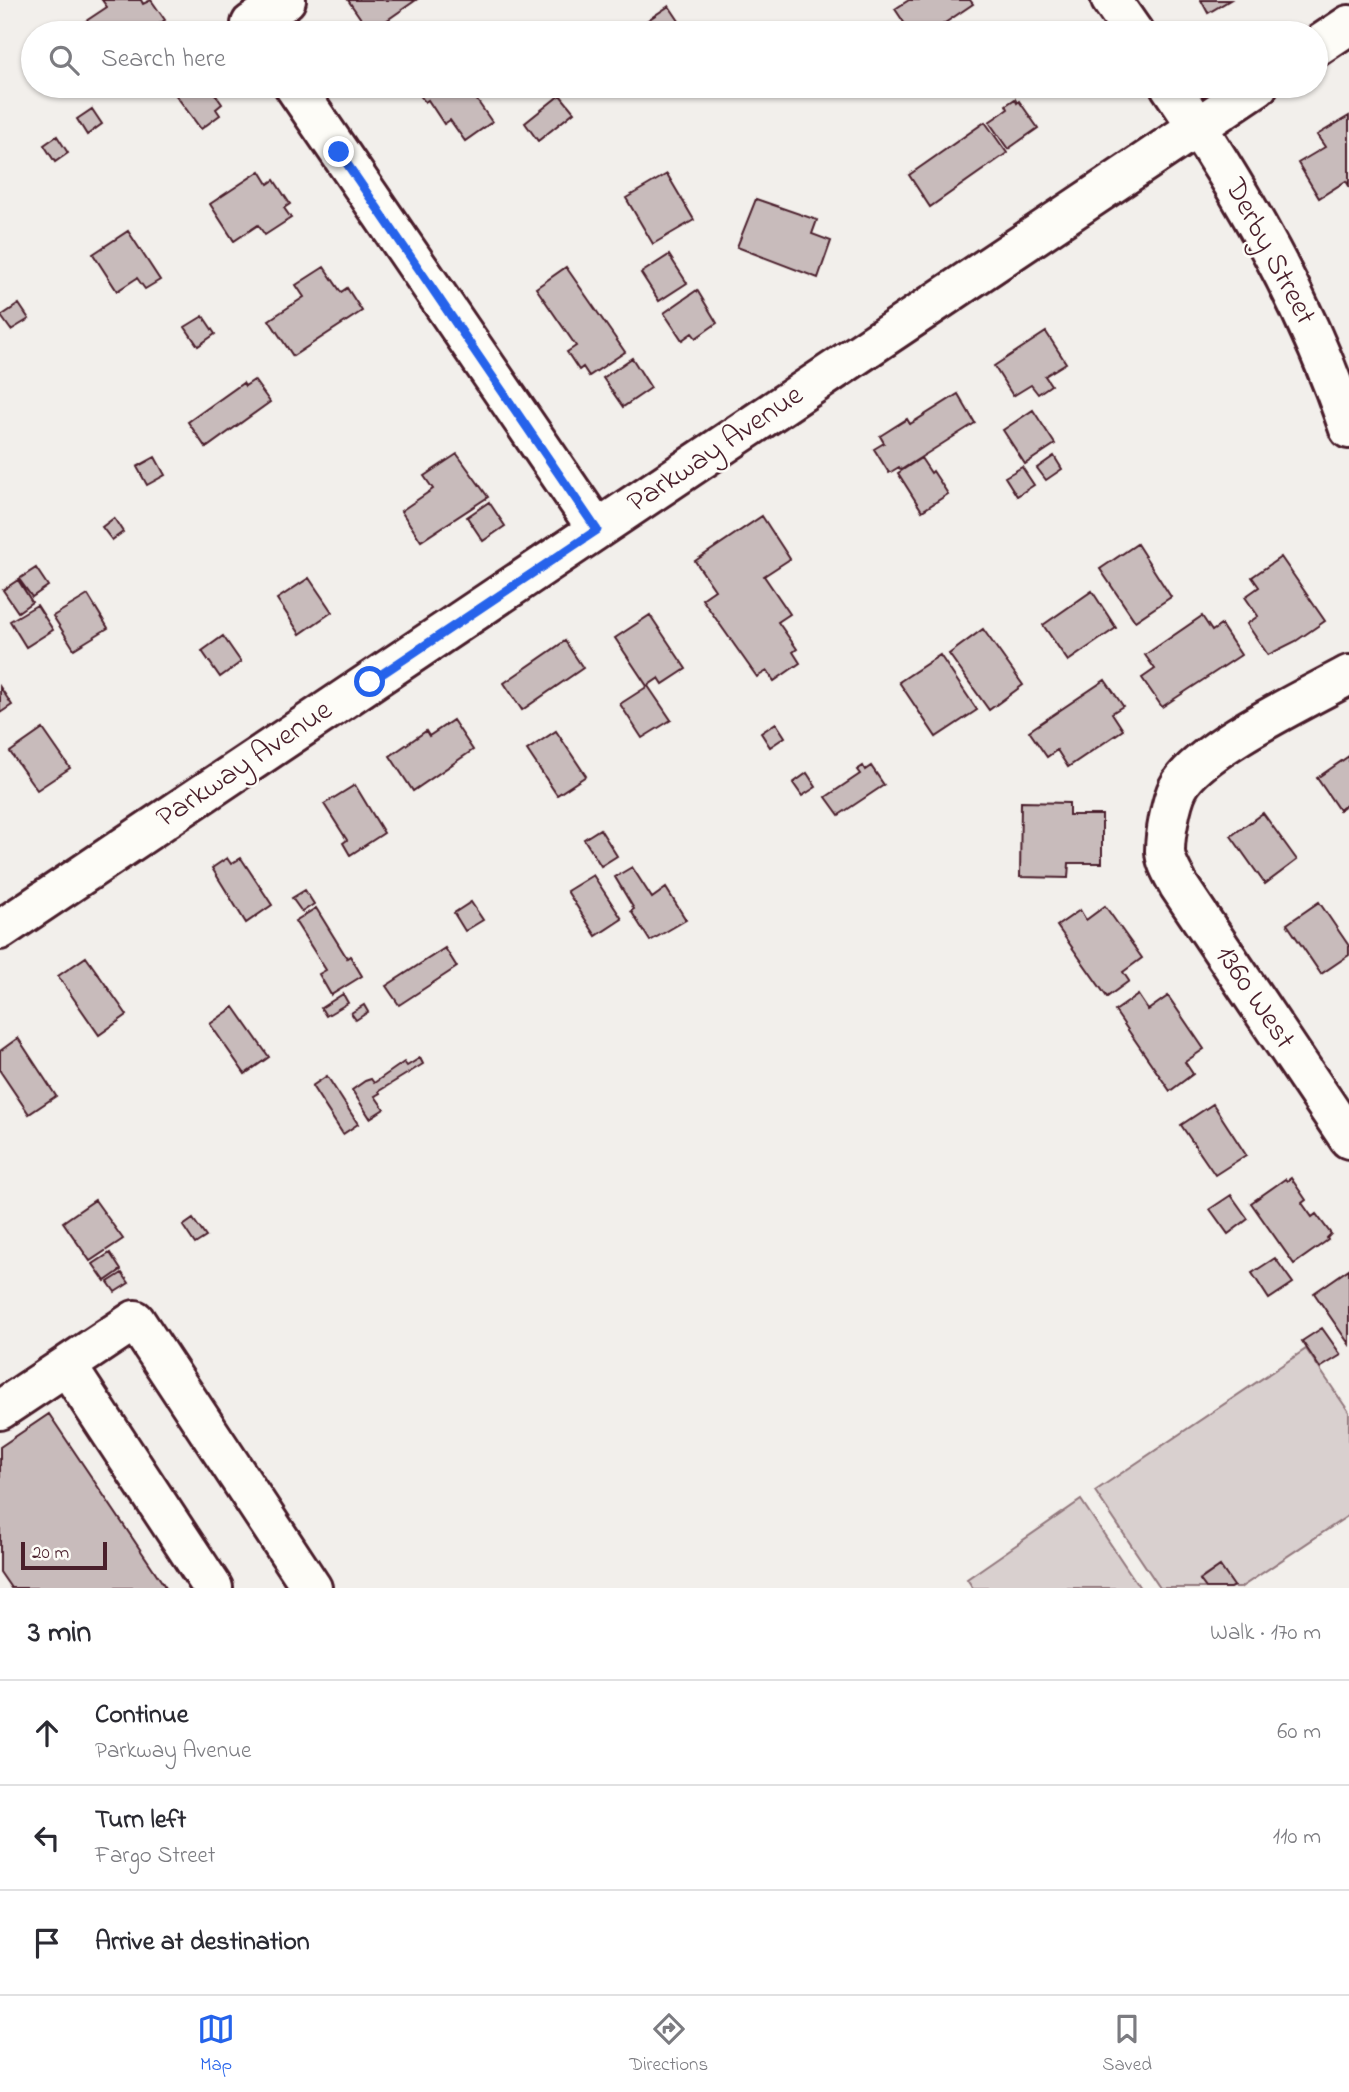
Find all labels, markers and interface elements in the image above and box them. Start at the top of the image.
search box [21,21,1328,98]
icon: search [45,41,83,79]
text: Search here [101,41,226,79]
route end [323,136,354,167]
street label: Derby Street [1211,170,1326,333]
street label: Parkway Avenue [619,374,813,525]
route start [354,666,385,697]
street label: Parkway Avenue [148,689,342,840]
street label: 1360 West [1203,937,1305,1059]
scale bar [21,1539,107,1571]
text: 20 m [32,1540,69,1567]
text: 3 min [28,1612,91,1656]
text: Walk · 170 m [1210,1617,1321,1650]
text: Continue [95,1697,188,1735]
icon: ahead [28,1714,66,1752]
text: 60 m [1277,1716,1321,1749]
text: Parkway Avenue [95,1735,251,1768]
text: Turn left [95,1802,186,1840]
icon: left [28,1819,66,1857]
text: 110 m [1273,1821,1321,1854]
text: Fargo Street [95,1840,215,1873]
icon: arrive [28,1924,66,1962]
text: Arrive at destination [95,1924,310,1962]
tab: Map [197,2010,235,2079]
tab: Directions [629,2010,708,2079]
tab: Saved [1102,2010,1152,2079]

